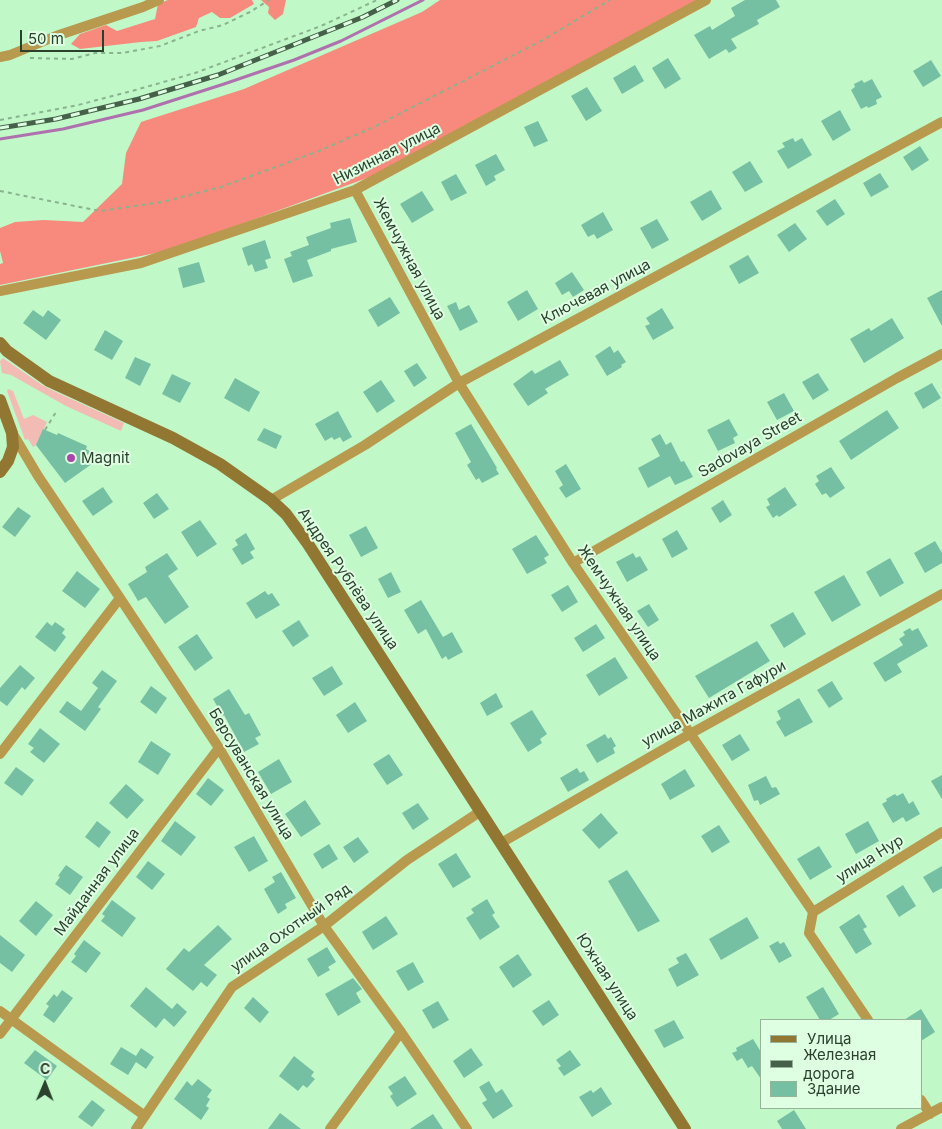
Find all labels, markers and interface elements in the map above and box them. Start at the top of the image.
scale bar [22,20,106,52]
text: 50 m [28,29,64,48]
street label: Низинная улица [331,119,443,189]
street label: Жемчужная улица [369,195,449,323]
street label: Ключевая улица [538,256,654,328]
street label: Sadovaya Street [695,408,805,482]
place label: Magnit [81,449,130,467]
marker: Magnit [65,452,77,464]
street label: Андрея Рублёва улица [294,505,402,653]
street label: Жемчужная улица [574,542,664,664]
street label: улица Мажита Гафури [639,657,789,751]
street label: Берсуванская улица [205,705,297,843]
street label: Майданная улица [51,825,143,939]
street label: улица Нур [833,831,907,887]
street label: улица Охотный Ряд [227,880,355,976]
street label: Южная улица [572,930,642,1024]
legend [760,1019,922,1109]
text: Улица [807,1029,851,1048]
text: Железная дорога [803,1045,876,1083]
north arrow [20,1059,70,1109]
text: С [40,1060,51,1077]
text: Здание [807,1079,861,1098]

